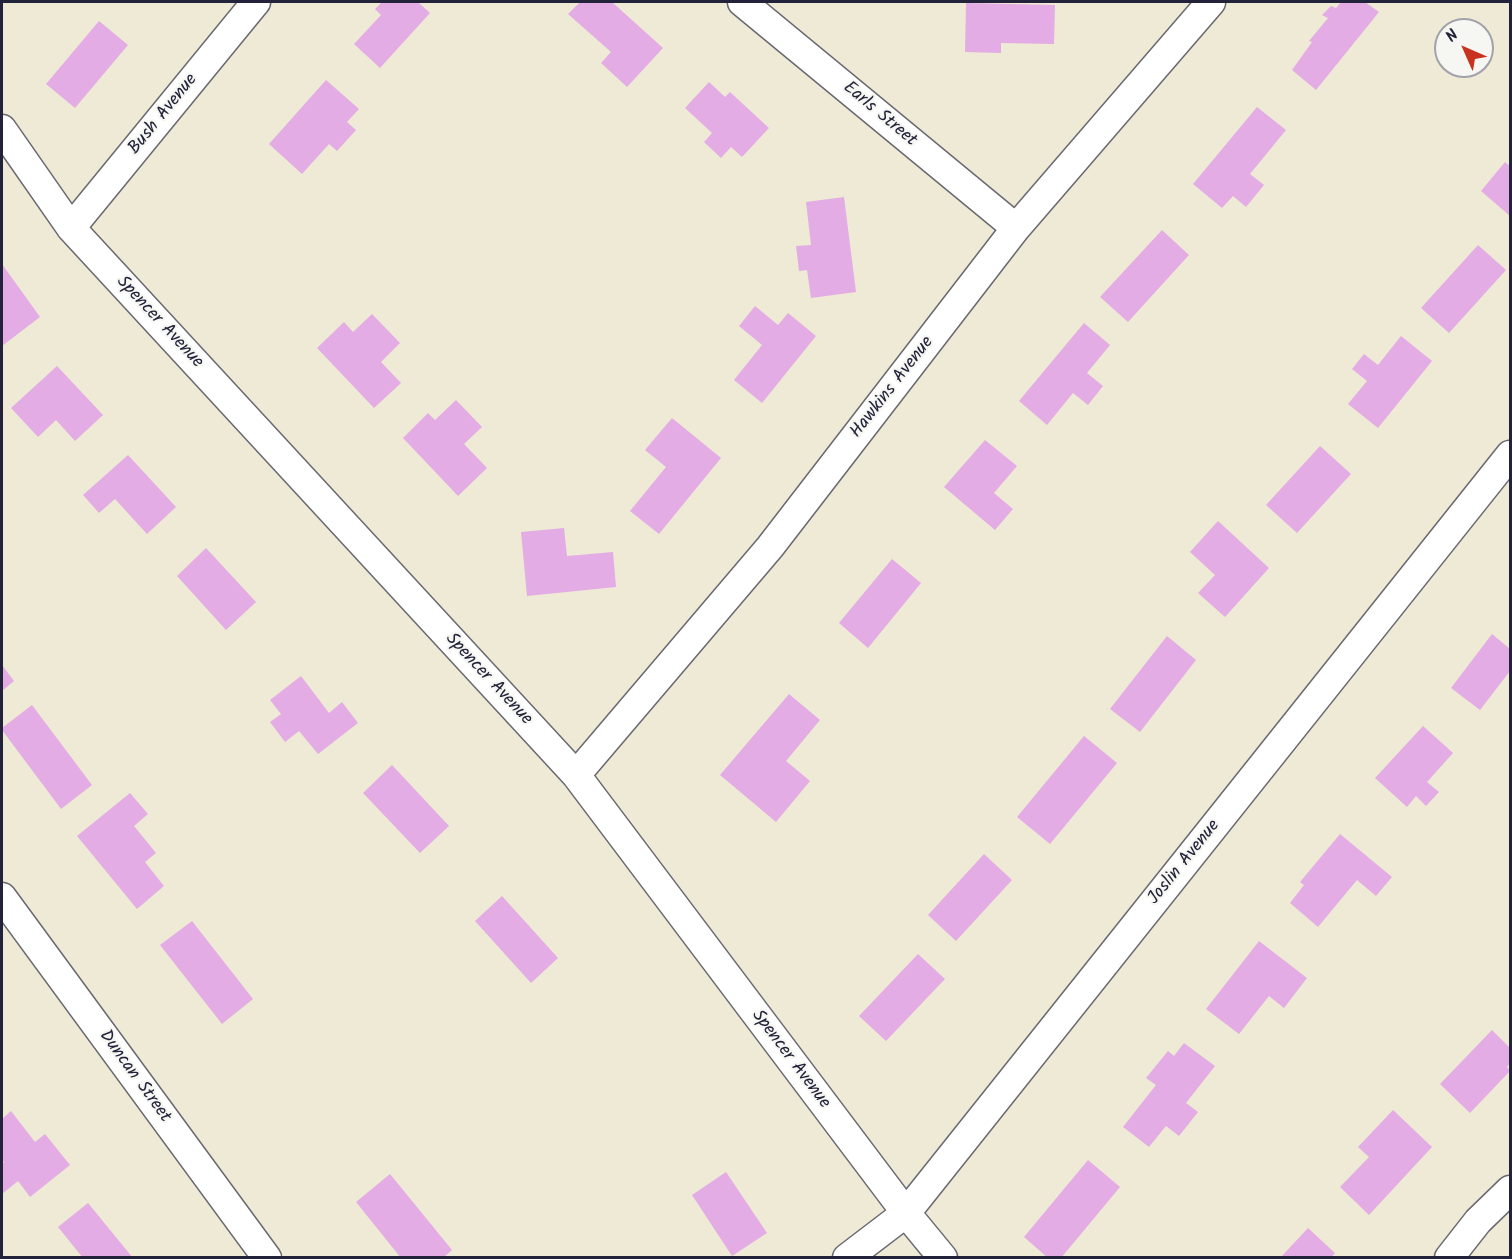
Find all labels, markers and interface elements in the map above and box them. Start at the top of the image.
north arrow [1434,18,1494,78]
text: N [1440,24,1465,49]
street label: Bush Avenue [125,70,203,160]
street label: Earls Street [838,78,920,152]
street label: Spencer Avenue [111,272,207,374]
street label: Hawkins Avenue [847,333,939,443]
street label: Spencer Avenue [440,629,536,731]
street label: Joslin Avenue [1144,816,1226,910]
street label: Spencer Avenue [746,1006,834,1114]
street label: Duncan Street [93,1027,175,1127]

